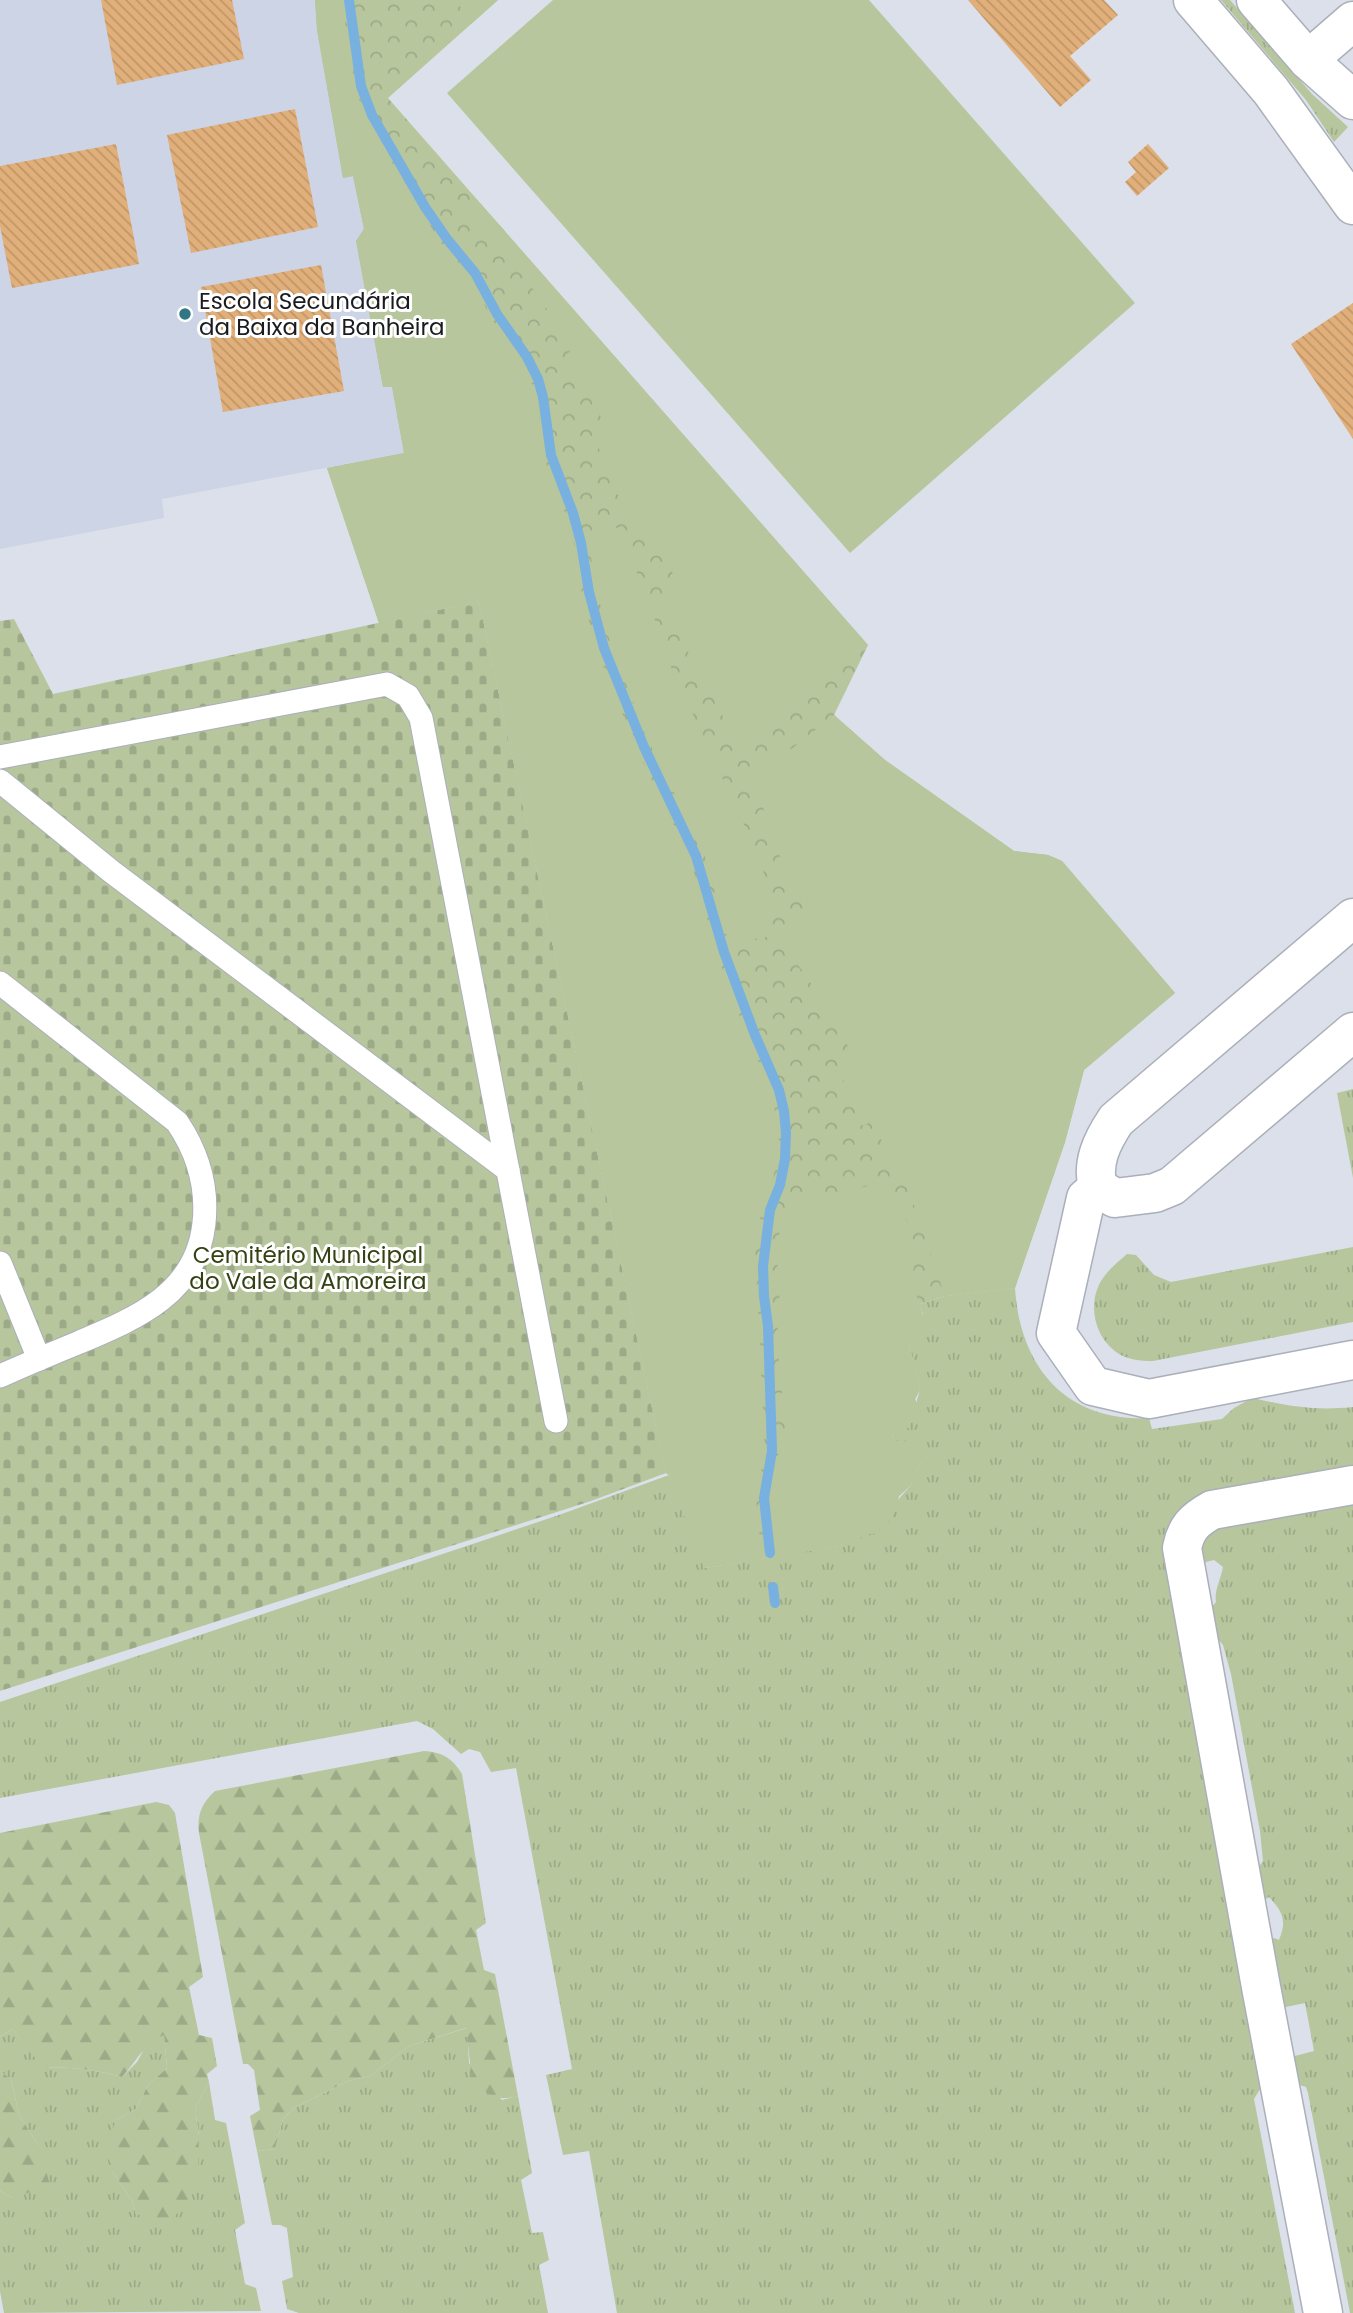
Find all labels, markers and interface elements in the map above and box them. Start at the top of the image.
place label: Escola Secundária da Baixa da Banheira [199,285,445,343]
marker: Escola Secundária da Baixa da Banheira [177,306,193,322]
park label: Cemitério Municipal do Vale da Amoreira [189,1239,427,1297]

